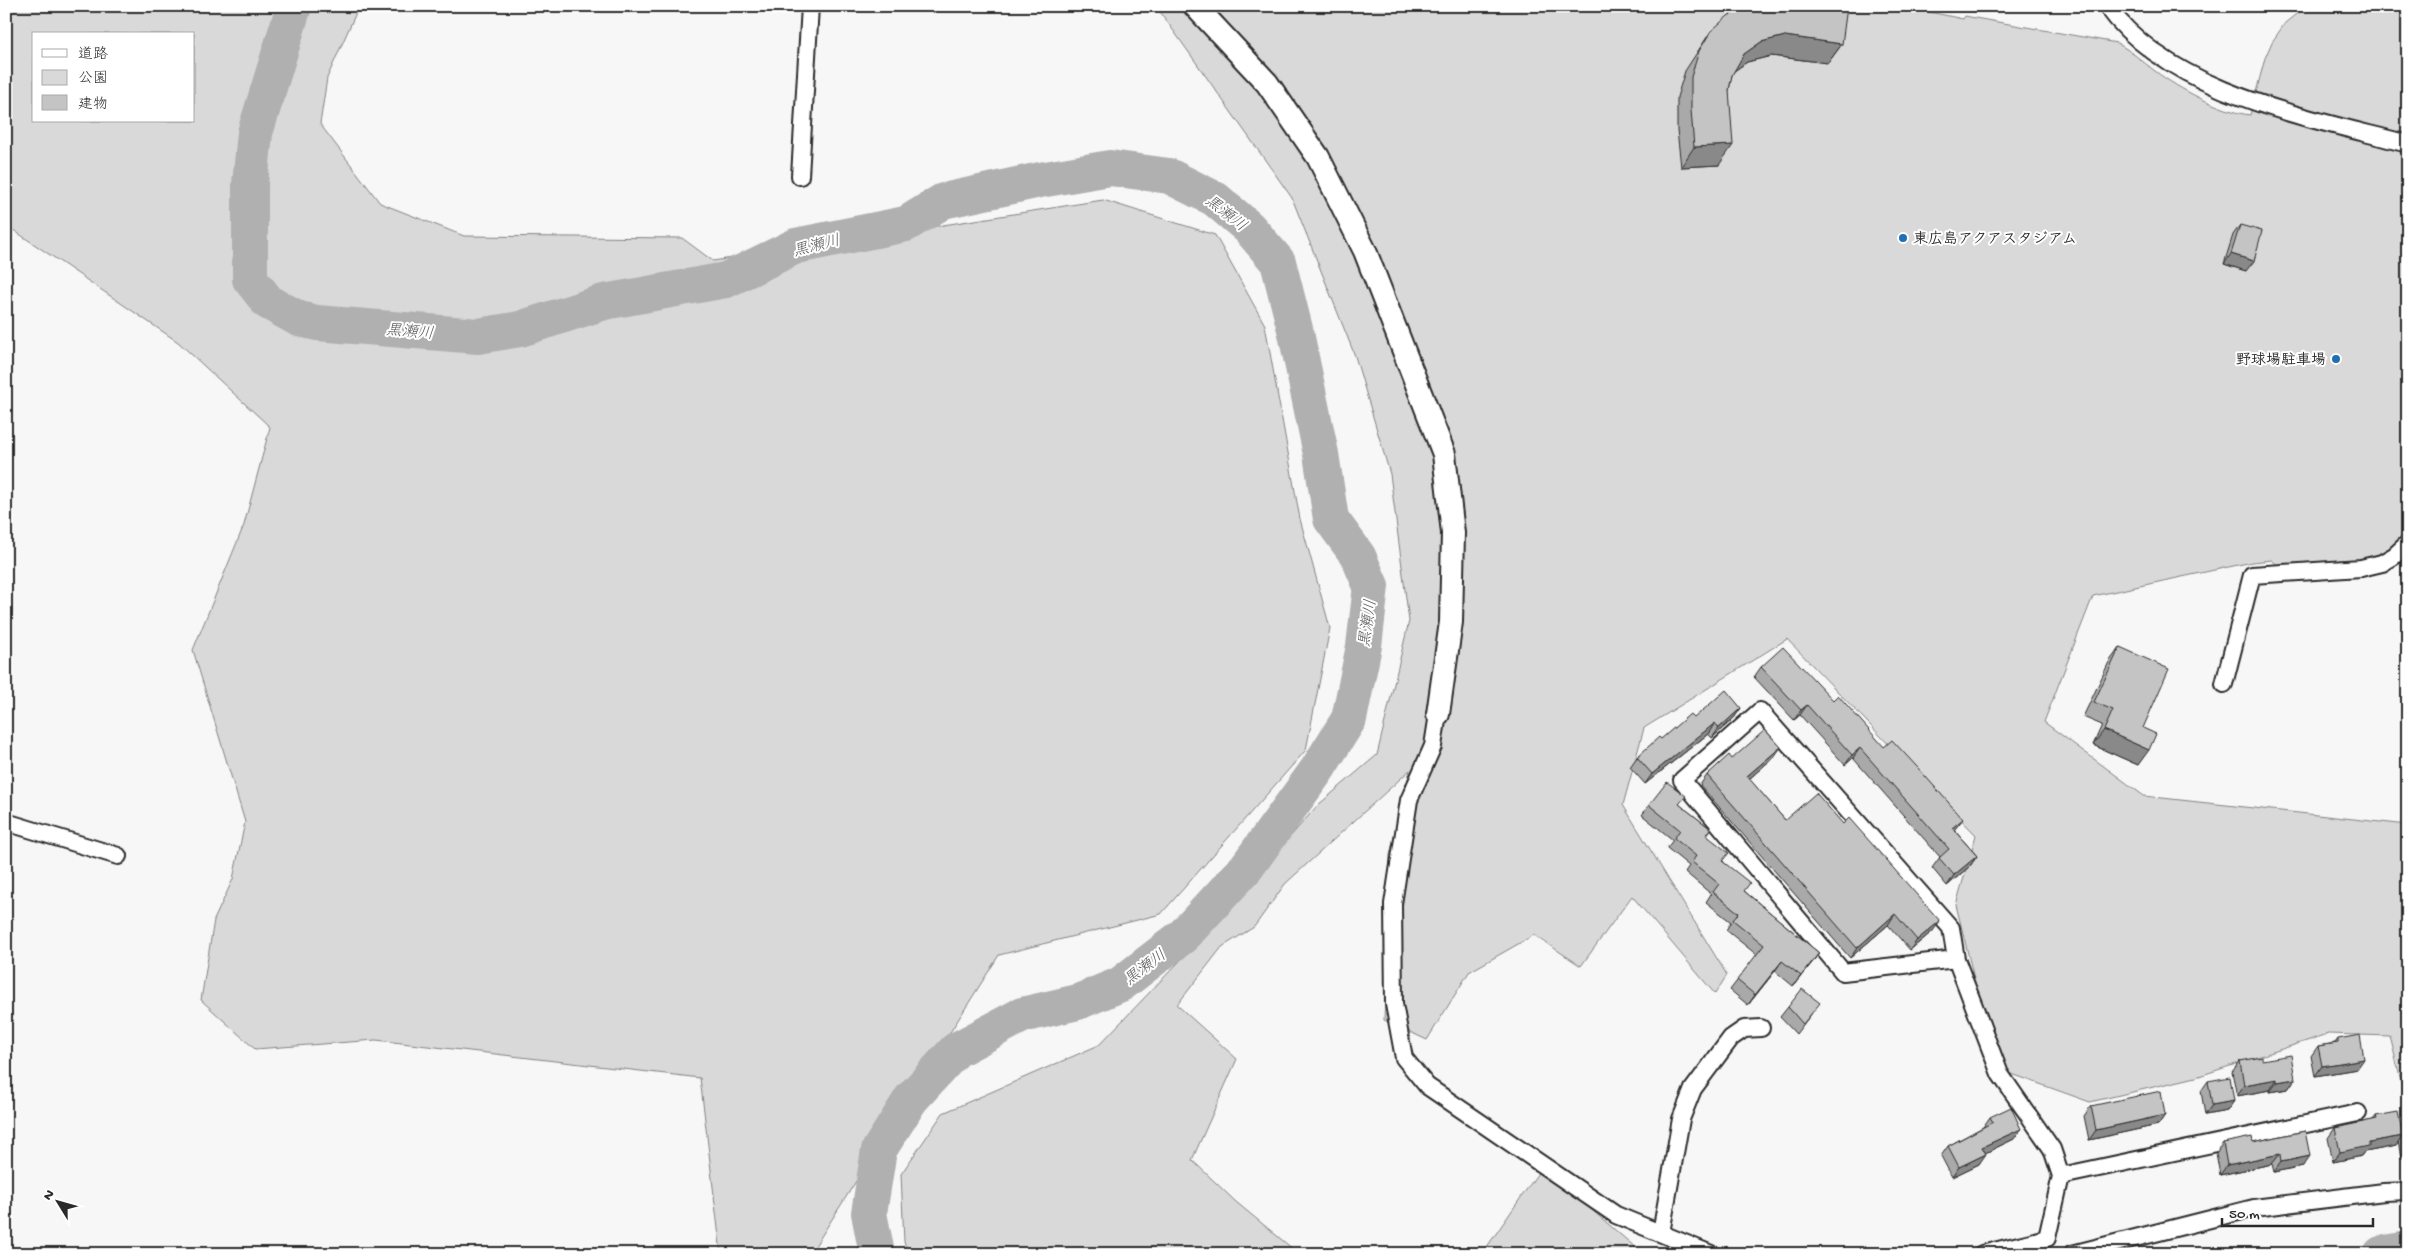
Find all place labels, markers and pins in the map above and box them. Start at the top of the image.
place label: 東広島アクアスタジアム [1913,230,2077,249]
marker: 東広島アクアスタジアム [1897,232,1909,244]
place label: 野球場駐車場 [2236,351,2326,370]
marker: 野球場駐車場 [2330,353,2342,365]

